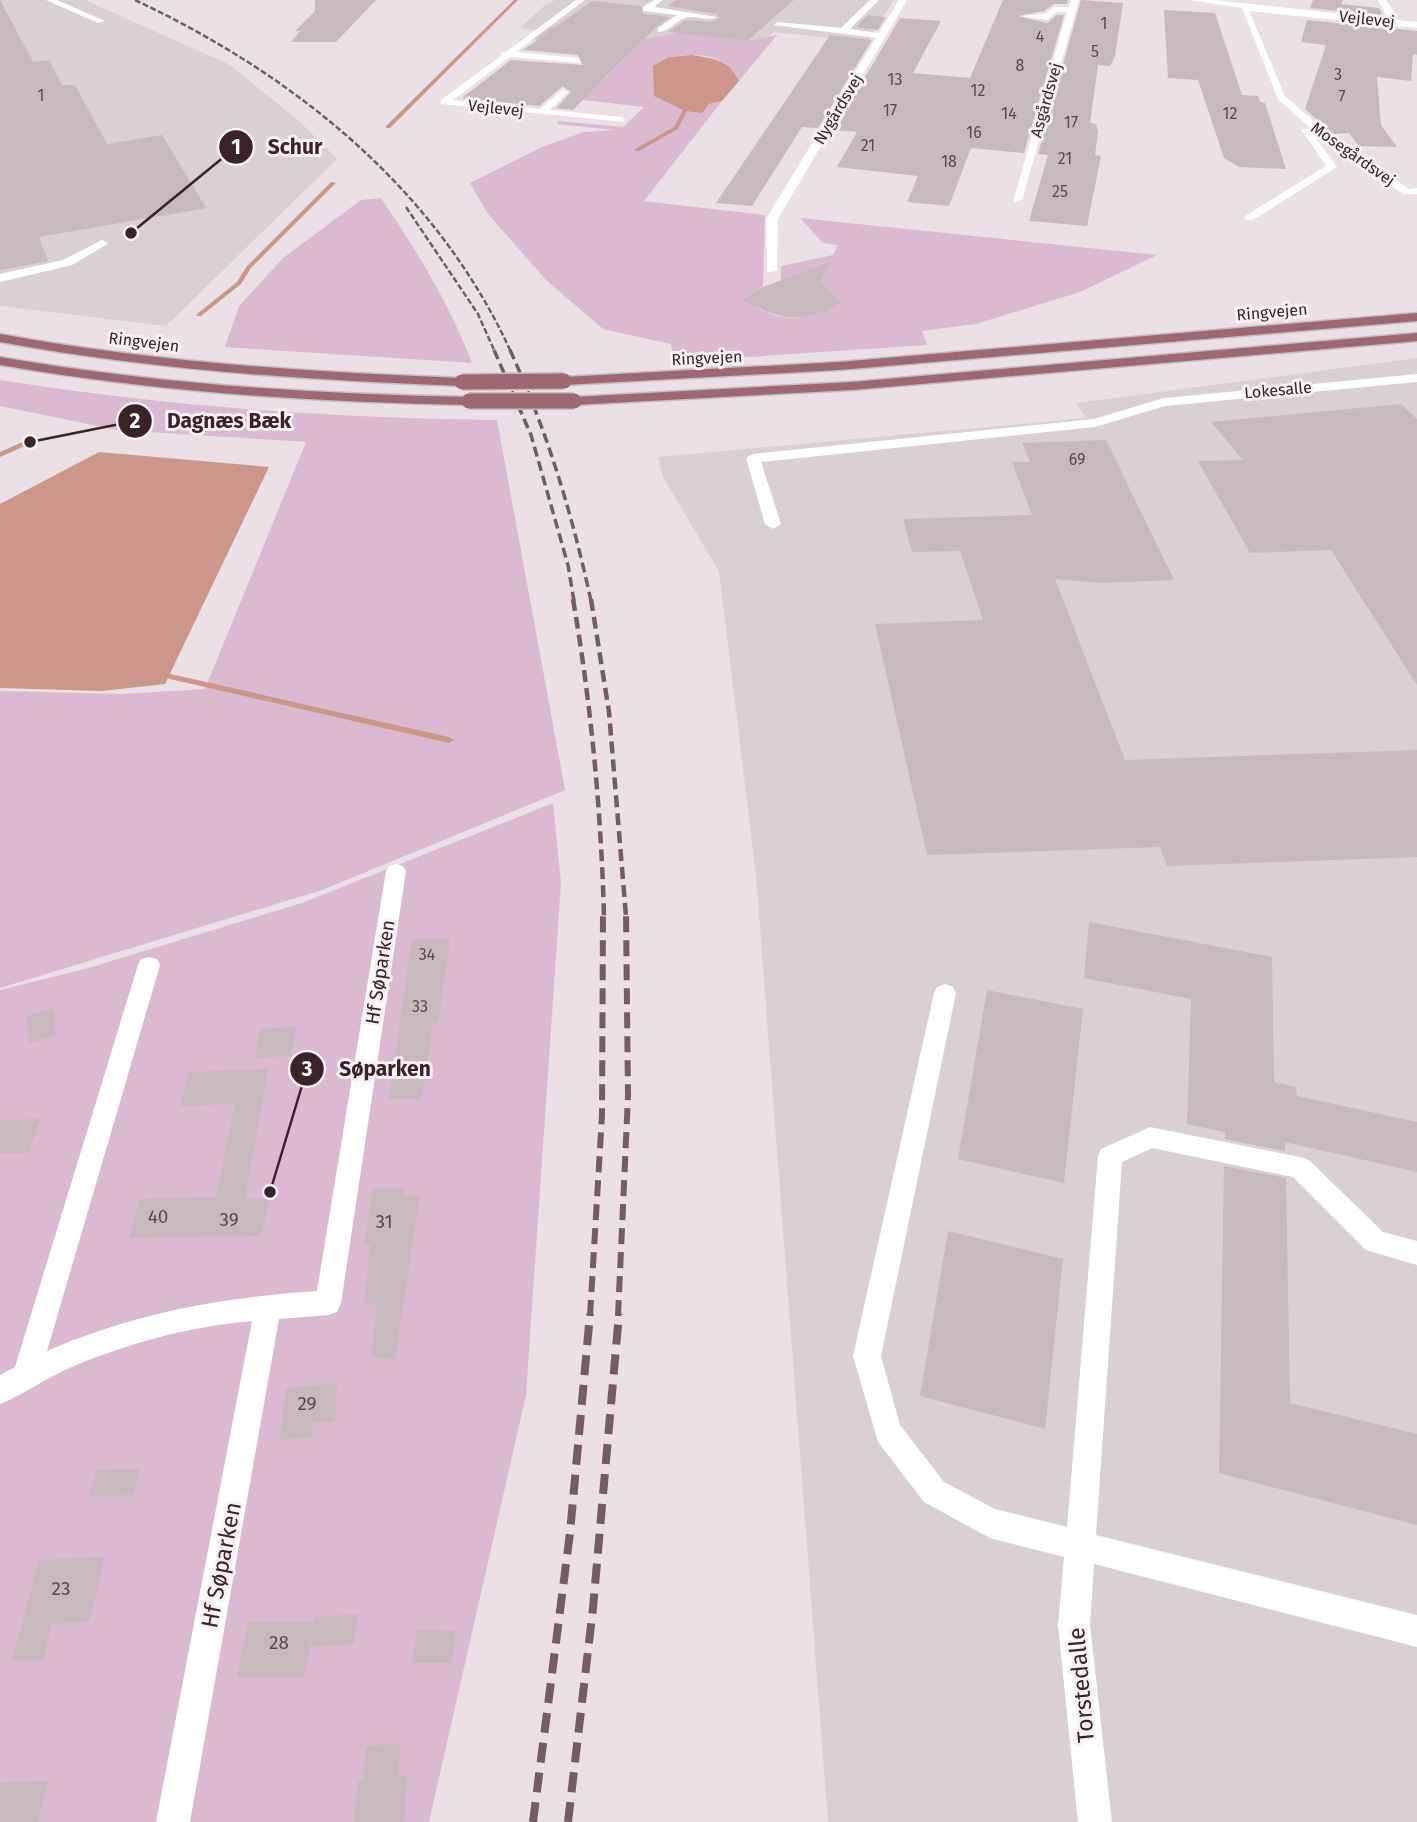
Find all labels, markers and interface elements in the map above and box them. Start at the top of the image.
street label: Vejlevej [1338,7,1396,31]
house number: 1 [1101,14,1107,33]
house number: 4 [1036,27,1045,46]
house number: 5 [1091,42,1099,61]
house number: 8 [1016,56,1025,75]
street label: Asgårdsvej [1026,60,1066,140]
house number: 3 [1334,65,1342,84]
street label: Nygårdsvej [810,70,866,148]
house number: 13 [888,70,902,89]
house number: 12 [971,81,985,100]
house number: 1 [38,86,44,105]
house number: 7 [1338,87,1346,106]
street label: Vejlevej [467,96,525,120]
house number: 17 [883,101,897,120]
house number: 14 [1001,104,1017,123]
house number: 12 [1223,104,1237,123]
house number: 17 [1064,113,1078,132]
street label: Mosegårdsvej [1307,118,1399,190]
house number: 16 [966,123,982,142]
callout: Schur [218,126,336,168]
text: 1 [231,134,241,160]
text: Schur [268,134,323,160]
house number: 21 [861,136,875,155]
house number: 21 [1058,149,1072,168]
house number: 18 [941,152,957,171]
house number: 25 [1052,182,1068,201]
street label: Ringvejen [1236,299,1308,325]
street label: Ringvejen [108,328,180,356]
street label: Ringvejen [671,347,743,369]
street label: Lokesalle [1244,378,1312,402]
callout: Dagnæs Bæk [118,400,305,442]
text: 2 [130,408,141,434]
text: Dagnæs Bæk [167,408,291,434]
house number: 69 [1069,450,1085,469]
street label: Hf Søparken [360,918,400,1026]
house number: 34 [419,945,436,964]
house number: 33 [412,997,428,1016]
callout: Søparken [290,1048,444,1090]
text: 3 [301,1056,313,1082]
text: Søparken [339,1056,431,1082]
house number: 40 [148,1205,168,1228]
house number: 39 [219,1208,239,1231]
house number: 31 [375,1210,393,1233]
house number: 29 [297,1392,317,1415]
street label: Hf Søparken [195,1500,247,1630]
house number: 23 [52,1577,70,1600]
street label: Torstedalle [1062,1626,1100,1744]
house number: 28 [269,1631,289,1654]

